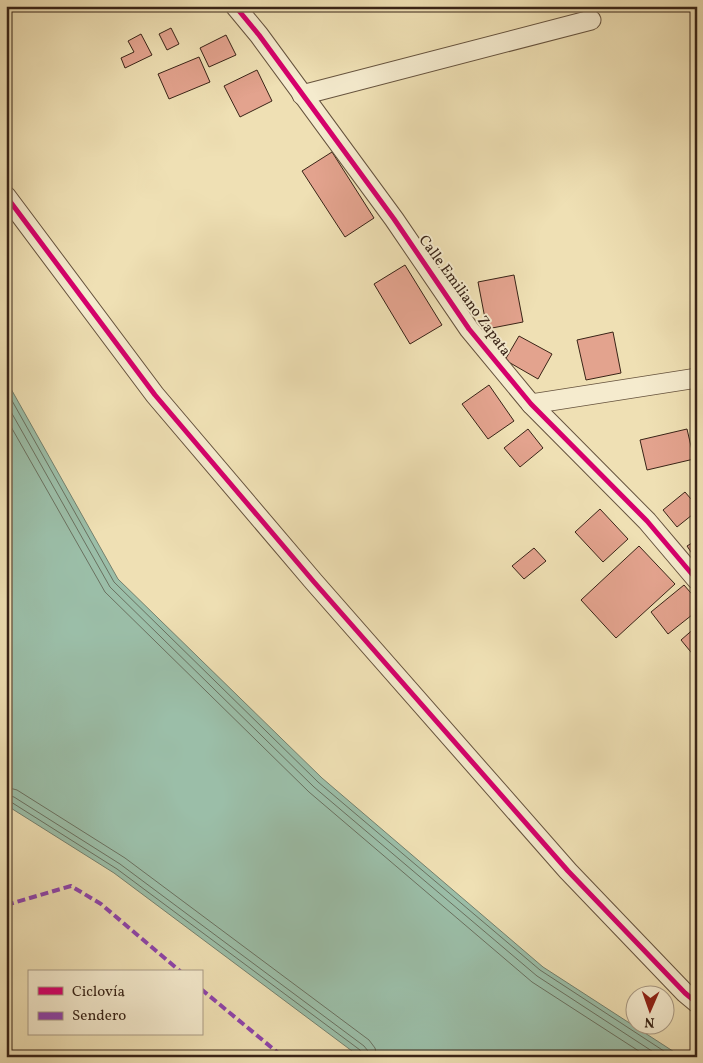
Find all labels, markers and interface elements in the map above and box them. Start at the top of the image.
street label: Calle Emiliano Zapata [413,231,515,361]
legend [28,970,202,1036]
text: Ciclovía [72,982,125,1003]
north arrow [626,986,676,1036]
text: Sendero [72,1006,126,1027]
text: N [644,1012,655,1031]

